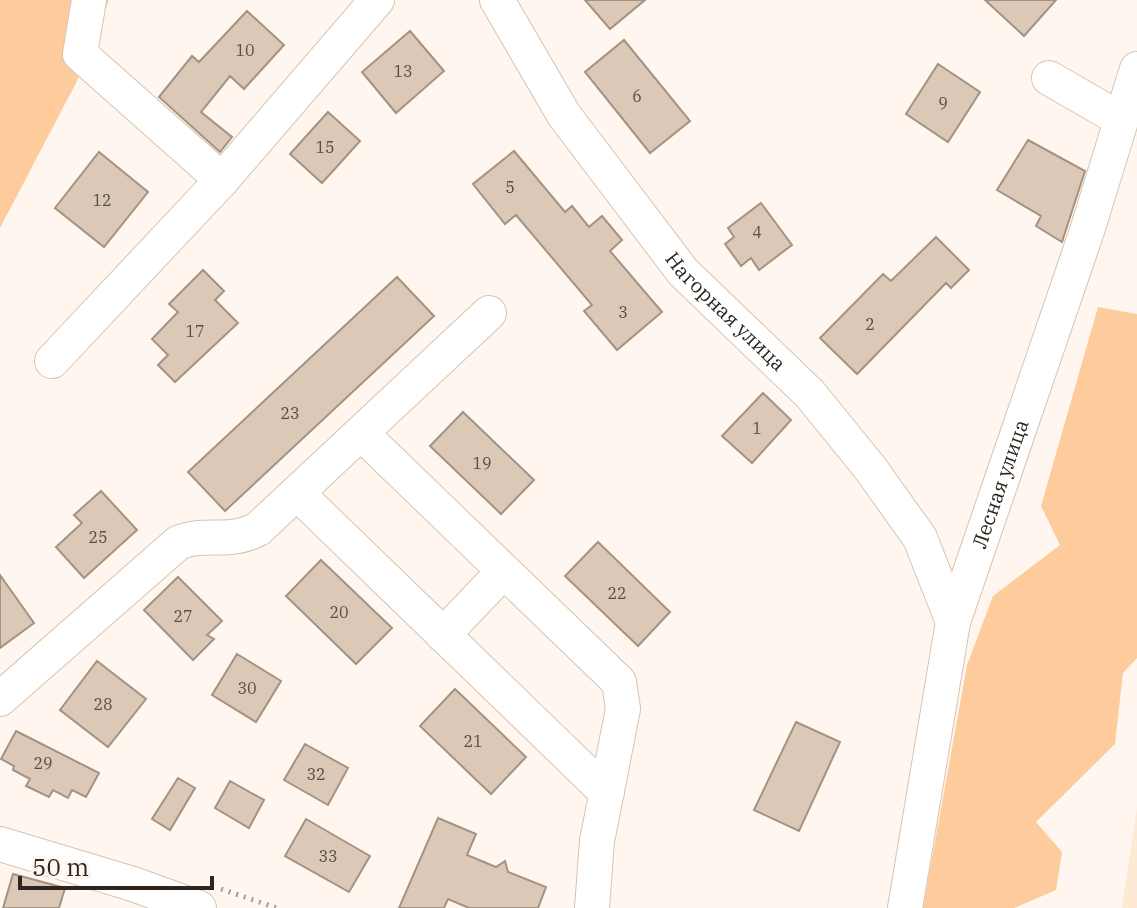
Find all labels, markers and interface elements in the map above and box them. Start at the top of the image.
house number: 10 [235,40,255,60]
house number: 13 [393,61,413,81]
house number: 6 [632,86,642,106]
house number: 9 [938,93,948,113]
house number: 15 [315,137,335,157]
house number: 5 [505,177,515,197]
house number: 12 [92,190,112,210]
house number: 4 [752,222,762,242]
street label: Нагорная улица [659,246,792,377]
house number: 3 [618,302,628,322]
house number: 2 [865,314,875,334]
house number: 17 [185,321,205,341]
house number: 23 [280,403,300,423]
street label: Лесная улица [965,416,1034,552]
house number: 1 [752,418,762,438]
house number: 19 [472,453,492,473]
house number: 25 [88,527,108,547]
house number: 22 [607,583,627,603]
house number: 20 [329,602,349,622]
house number: 27 [173,606,193,626]
house number: 30 [237,678,257,698]
house number: 28 [93,694,113,714]
house number: 21 [463,731,483,751]
house number: 29 [33,753,53,773]
house number: 32 [306,764,326,784]
scale bar [20,840,212,890]
house number: 33 [318,846,338,866]
text: 50 m [32,851,89,883]

